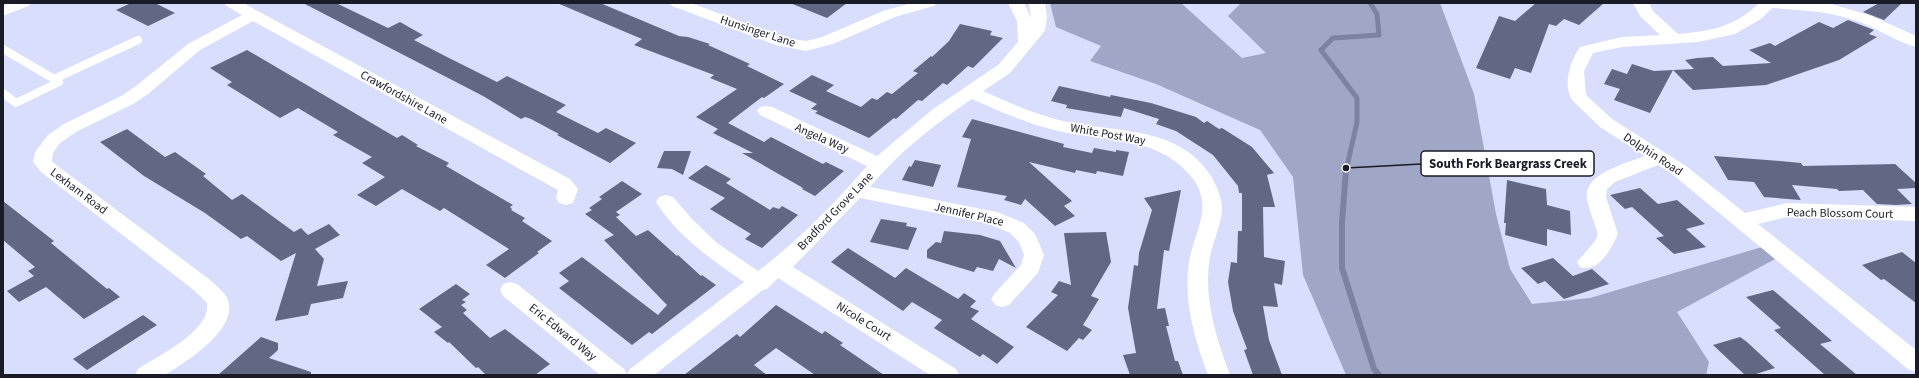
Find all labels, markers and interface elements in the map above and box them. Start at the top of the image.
street label: Hunsinger Lane [718,11,798,52]
street label: Crawfordshire Lane [357,66,450,128]
street label: Angela Way [792,119,852,158]
street label: White Post Way [1069,119,1147,150]
street label: Dolphin Road [1620,129,1686,180]
callout: South Fork Beargrass Creek [1421,151,1594,176]
text: South Fork Beargrass Creek [1429,155,1588,173]
street label: Lexham Road [47,164,111,219]
street label: Bradford Grove Lane [794,168,877,254]
street label: Jennifer Place [932,198,1005,231]
street label: Peach Blossom Court [1787,204,1893,223]
street label: Nicole Court [833,298,895,345]
street label: Eric Edward Way [525,300,600,365]

